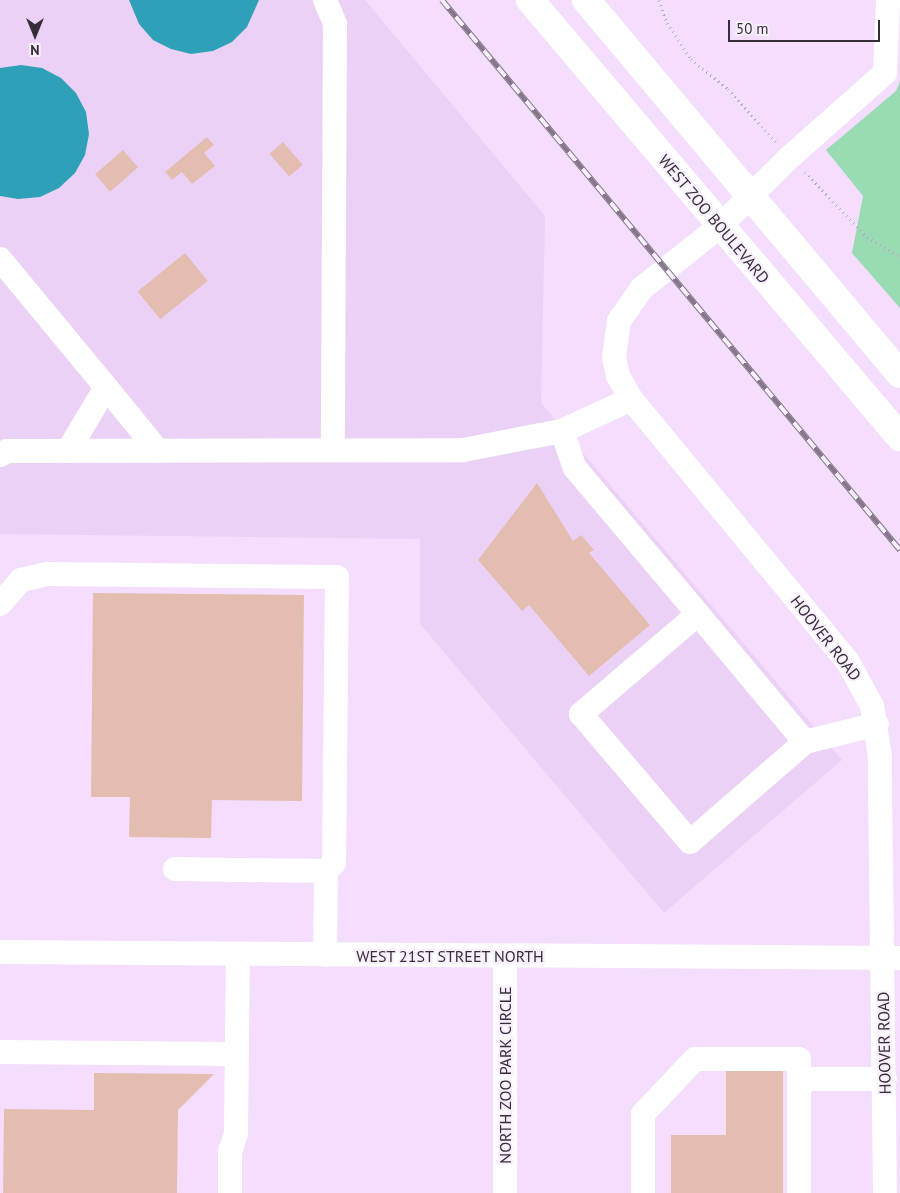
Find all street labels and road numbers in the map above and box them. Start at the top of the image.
street label: WEST ZOO BOULEVARD [654,150,774,288]
street label: HOOVER ROAD [787,592,865,684]
street label: WEST 21ST STREET NORTH [355,946,545,966]
street label: NORTH ZOO PARK CIRCLE [495,986,515,1164]
street label: HOOVER ROAD [874,991,894,1095]

